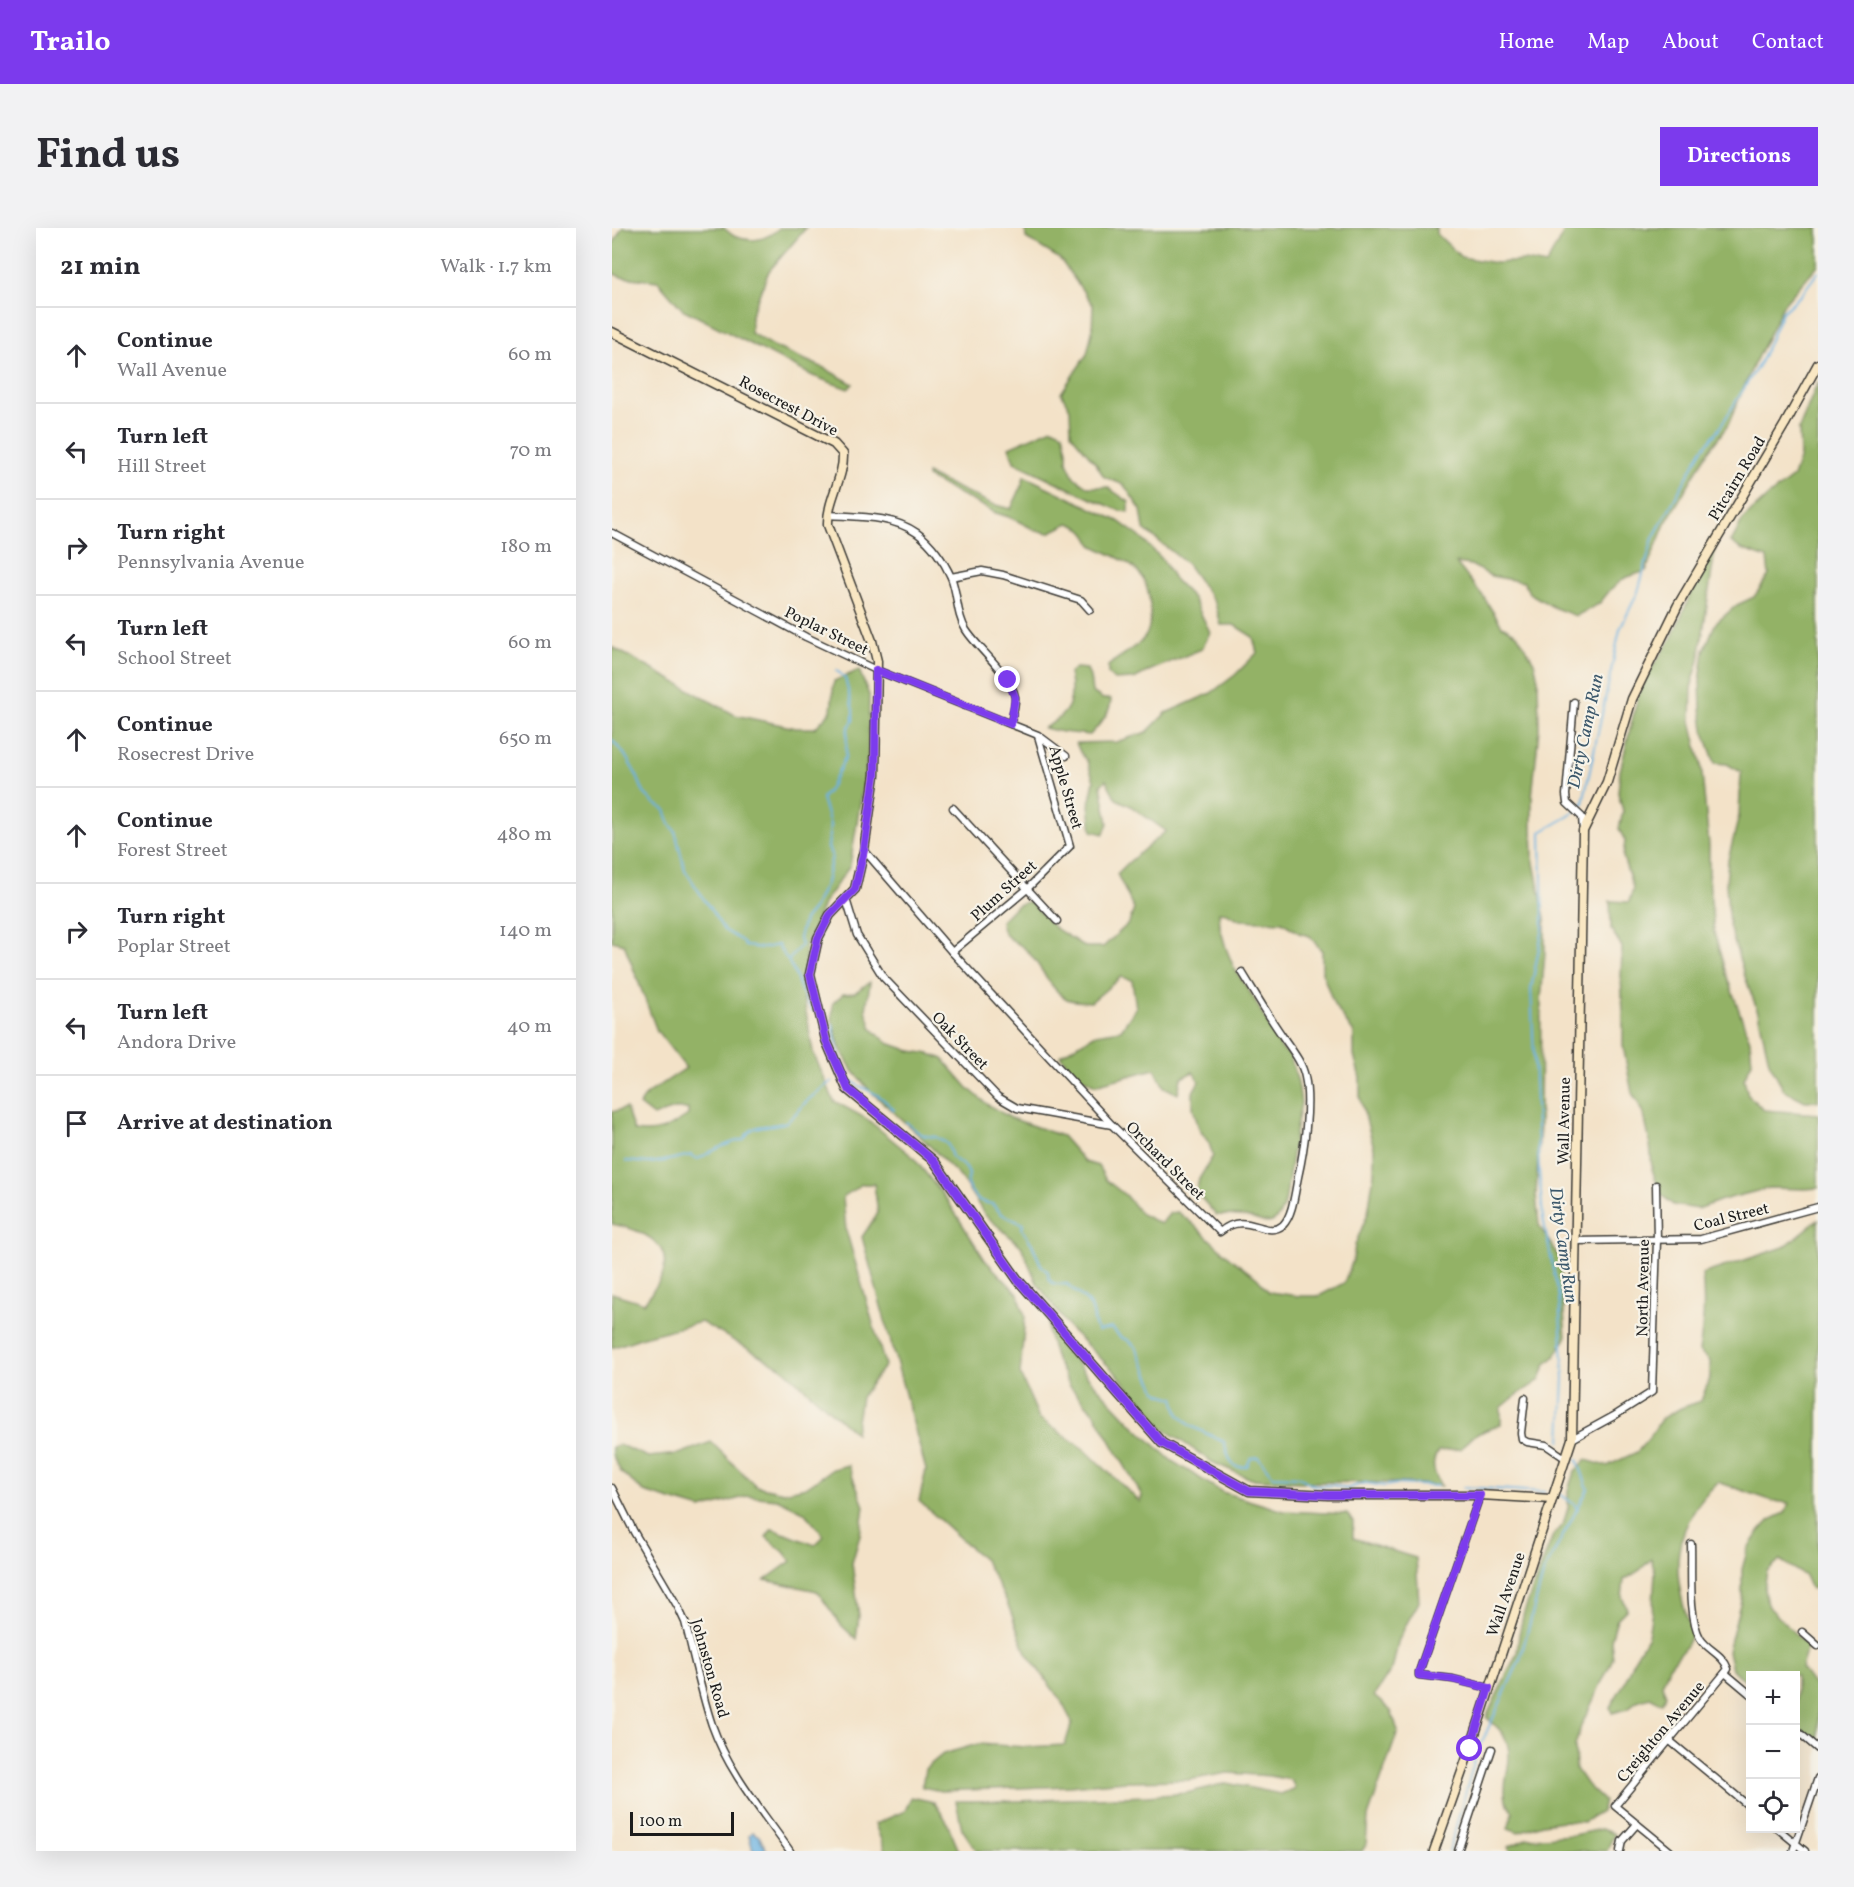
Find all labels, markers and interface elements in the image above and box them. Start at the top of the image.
text: Trailo [30,23,111,62]
text: Home [1499,28,1554,57]
text: Map [1587,28,1629,57]
text: About [1662,28,1719,57]
text: Contact [1752,28,1824,57]
text: Find us [36,127,180,186]
button: Directions [1660,127,1818,186]
text: 21 min [60,249,141,285]
text: Walk · 1.7 km [440,253,552,281]
text: Continue [117,326,213,357]
icon: ahead [60,339,93,372]
text: 60 m [508,341,552,369]
text: Wall Avenue [117,357,227,385]
street label: Rosecrest Drive [734,371,842,442]
text: Turn left [117,422,208,453]
street label: Pitcairn Road [1704,433,1772,525]
icon: left [60,435,93,468]
text: 70 m [509,437,552,465]
text: Hill Street [117,453,206,481]
text: Turn right [117,518,225,549]
icon: right [60,531,93,564]
text: 180 m [500,533,552,561]
text: Pennsylvania Avenue [117,549,304,577]
street label: Poplar Street [780,602,872,662]
text: Turn left [117,614,208,645]
icon: left [60,627,93,660]
text: 60 m [508,629,552,657]
text: School Street [117,645,232,673]
route end [994,666,1020,692]
water label: Dirty Camp Run [1562,672,1611,791]
text: Continue [117,710,213,741]
icon: ahead [60,723,93,756]
text: 650 m [499,725,552,753]
text: Rosecrest Drive [117,741,254,769]
street label: Apple Street [1043,743,1088,832]
text: Continue [117,806,213,837]
icon: ahead [60,819,93,852]
text: 480 m [497,821,552,849]
text: Forest Street [117,837,228,865]
street label: Plum Street [966,855,1043,927]
text: Turn right [117,902,225,933]
icon: right [60,915,93,948]
text: 140 m [499,917,552,945]
text: Poplar Street [117,933,231,961]
text: Turn left [117,998,208,1029]
street label: Oak Street [926,1007,993,1076]
icon: left [60,1011,93,1044]
text: 40 m [507,1013,552,1041]
text: Andora Drive [117,1029,236,1057]
street label: Wall Avenue [1553,1077,1577,1165]
icon: arrive [60,1107,93,1140]
text: Arrive at destination [117,1108,333,1139]
street label: Orchard Street [1120,1117,1209,1206]
water label: Dirty Camp Run [1542,1186,1583,1305]
street label: Coal Street [1692,1198,1772,1238]
street label: North Avenue [1632,1239,1656,1337]
street label: Wall Avenue [1482,1549,1532,1640]
street label: Johnston Road [684,1616,734,1721]
map controls [1746,1671,1800,1833]
button: + [1746,1671,1800,1725]
street label: Creighton Avenue [1613,1677,1711,1788]
button: − [1746,1725,1800,1779]
route start [1456,1735,1482,1761]
button: locate [1746,1779,1800,1833]
scale bar [630,1809,734,1836]
text: 100 m [639,1811,682,1833]

